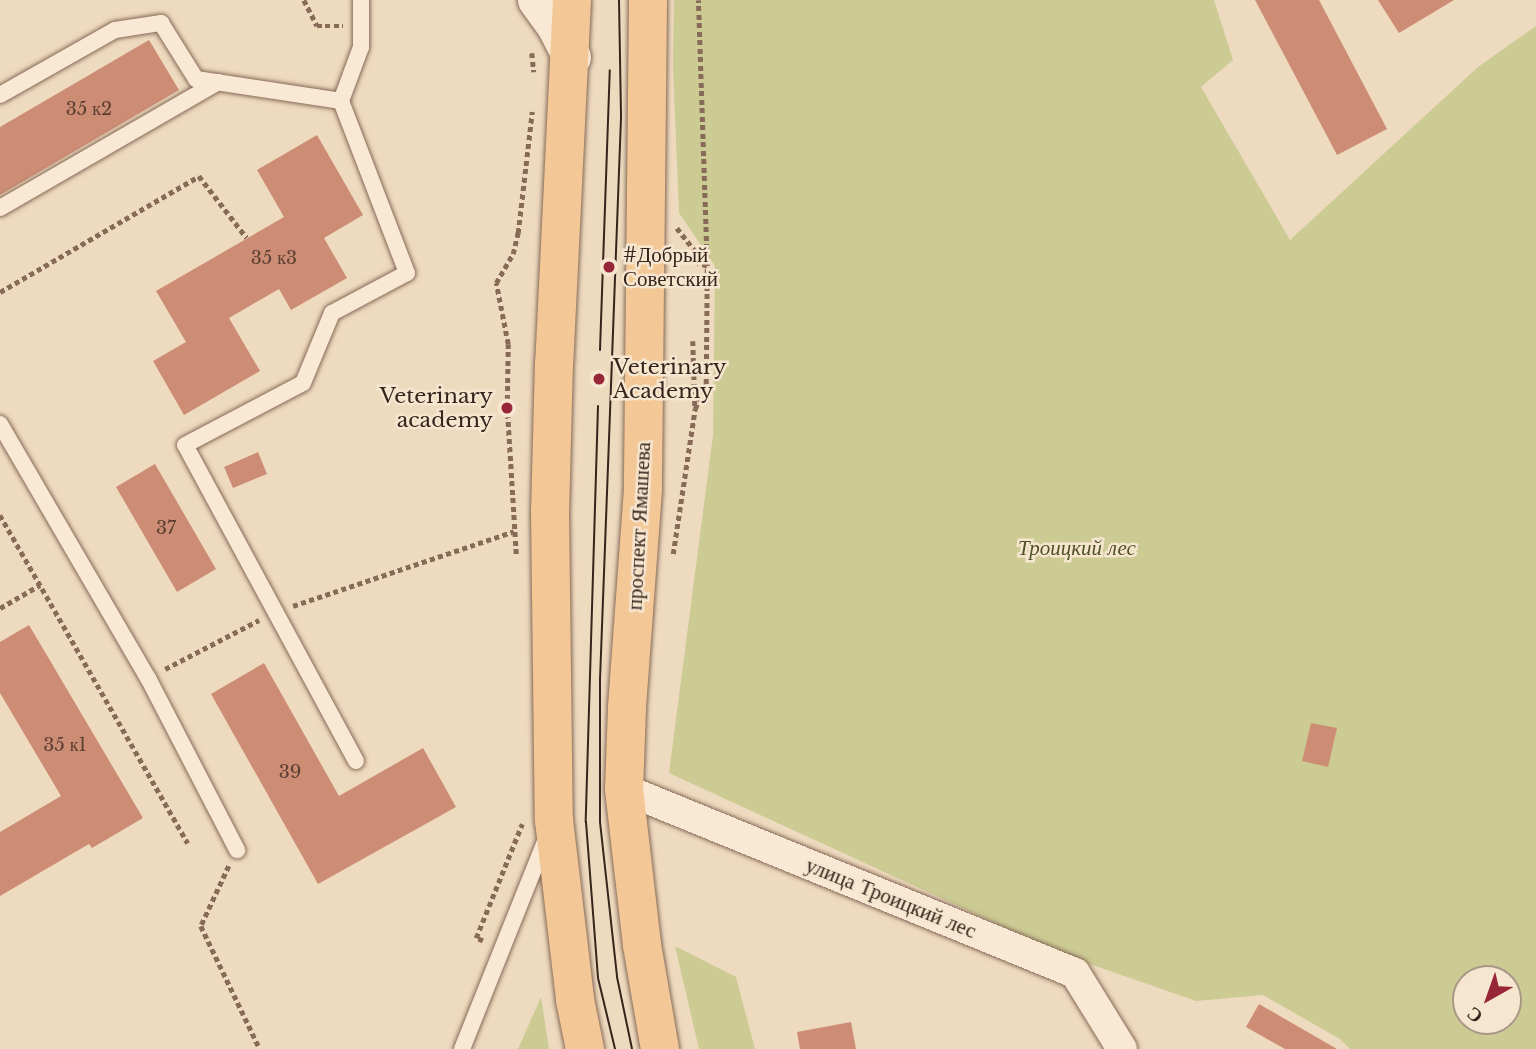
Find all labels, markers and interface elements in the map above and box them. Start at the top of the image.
house number: 35 к2 [66,98,112,120]
place label: #Добрый Советский [623,242,718,292]
house number: 35 к3 [251,247,297,269]
marker: #Добрый Советский [601,259,617,275]
place label: Veterinary Academy [613,354,726,404]
marker: Veterinary Academy [591,371,607,387]
place label: Veterinary academy [380,383,493,433]
marker: Veterinary academy [499,400,515,416]
street label: проспект Ямашева [622,441,656,611]
house number: 37 [156,517,176,539]
park label: Троицкий лес [1018,535,1136,561]
house number: 35 к1 [43,734,87,756]
house number: 39 [279,761,301,783]
street label: улица Троицкий лес [802,852,980,944]
north arrow [1452,965,1522,1035]
text: С [1462,1002,1487,1028]

